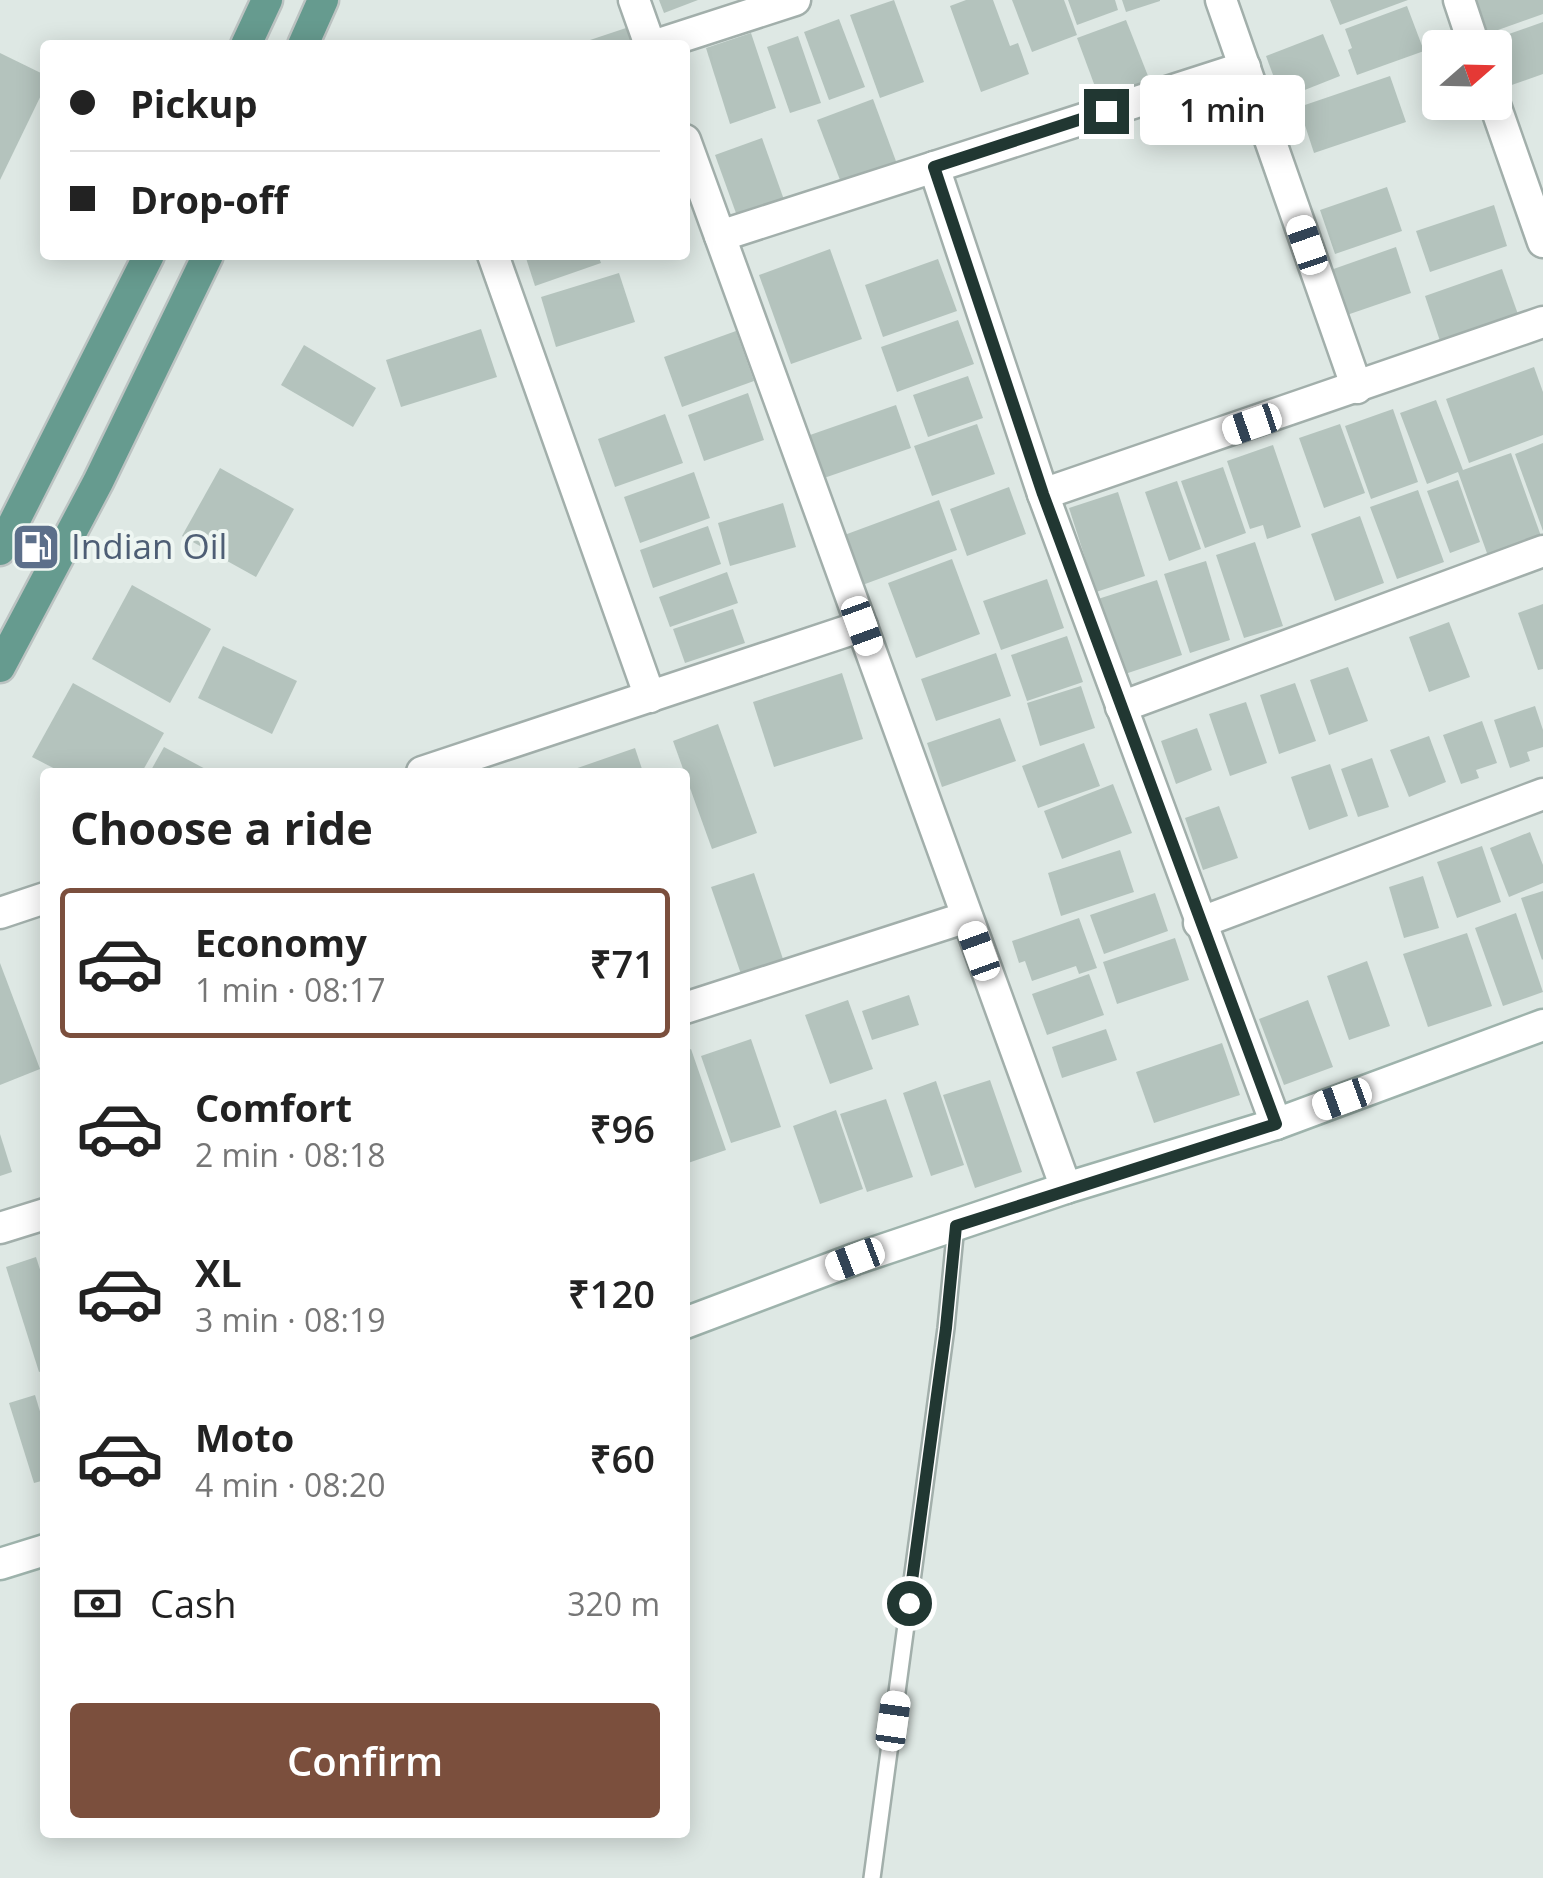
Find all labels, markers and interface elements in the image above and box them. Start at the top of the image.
north arrow [1422,30,1512,120]
map controls [1422,30,1512,120]
callout: 1 min [1141,76,1306,146]
text: Pickup [130,77,258,129]
text: 1 min [1179,88,1266,131]
route end [1084,89,1129,134]
text: Drop-off [130,173,288,225]
car [1283,212,1331,278]
car [1219,400,1285,448]
fuel station icon: Indian Oil [10,521,62,573]
place label: Indian Oil [71,522,227,569]
car [838,593,886,659]
text: Choose a ride [70,797,373,858]
text: Economy [195,916,367,968]
icon: car [75,918,165,1008]
car [955,918,1003,984]
text: ₹71 [590,937,655,989]
text: 1 min · 08:17 [195,968,386,1011]
car [1309,1075,1375,1123]
text: Comfort [195,1081,352,1133]
icon: car [75,1083,165,1173]
text: ₹96 [590,1102,655,1154]
text: 2 min · 08:18 [195,1133,386,1176]
car [822,1234,888,1284]
text: XL [195,1246,242,1298]
icon: car [75,1248,165,1338]
text: ₹120 [568,1267,655,1319]
text: 3 min · 08:19 [195,1298,386,1341]
text: Moto [195,1411,294,1463]
icon: car [75,1413,165,1503]
text: ₹60 [590,1432,655,1484]
text: 4 min · 08:20 [195,1463,386,1506]
icon: cash [70,1576,125,1631]
text: Cash [150,1577,236,1629]
route start [887,1581,932,1626]
text: 320 m [567,1582,660,1625]
car [874,1689,912,1753]
button: Confirm [70,1703,660,1818]

